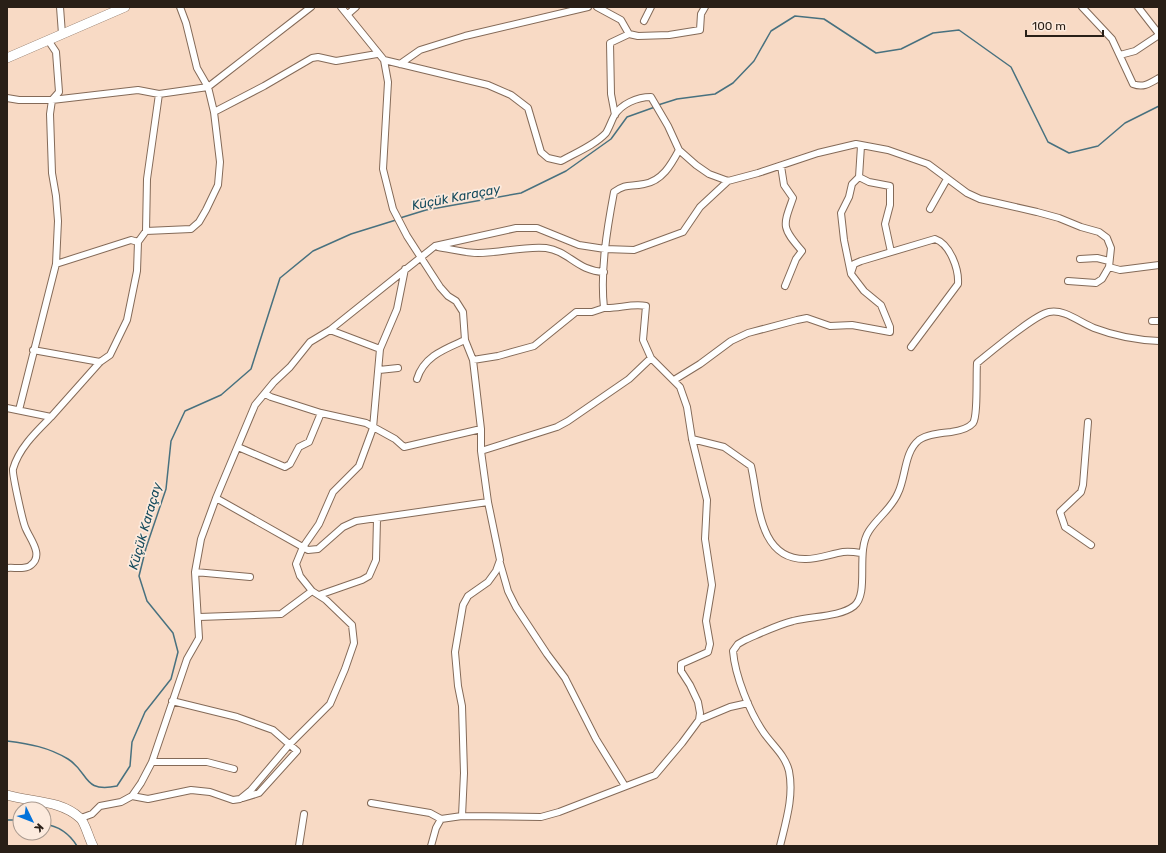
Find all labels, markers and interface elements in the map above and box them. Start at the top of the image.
scale bar [1026,12,1103,38]
text: 100 m [1032,19,1066,33]
water label: Küçük Karaçay [410,181,502,213]
water label: Küçük Karaçay [125,480,165,571]
north arrow [12,801,52,841]
text: K [31,820,46,835]

